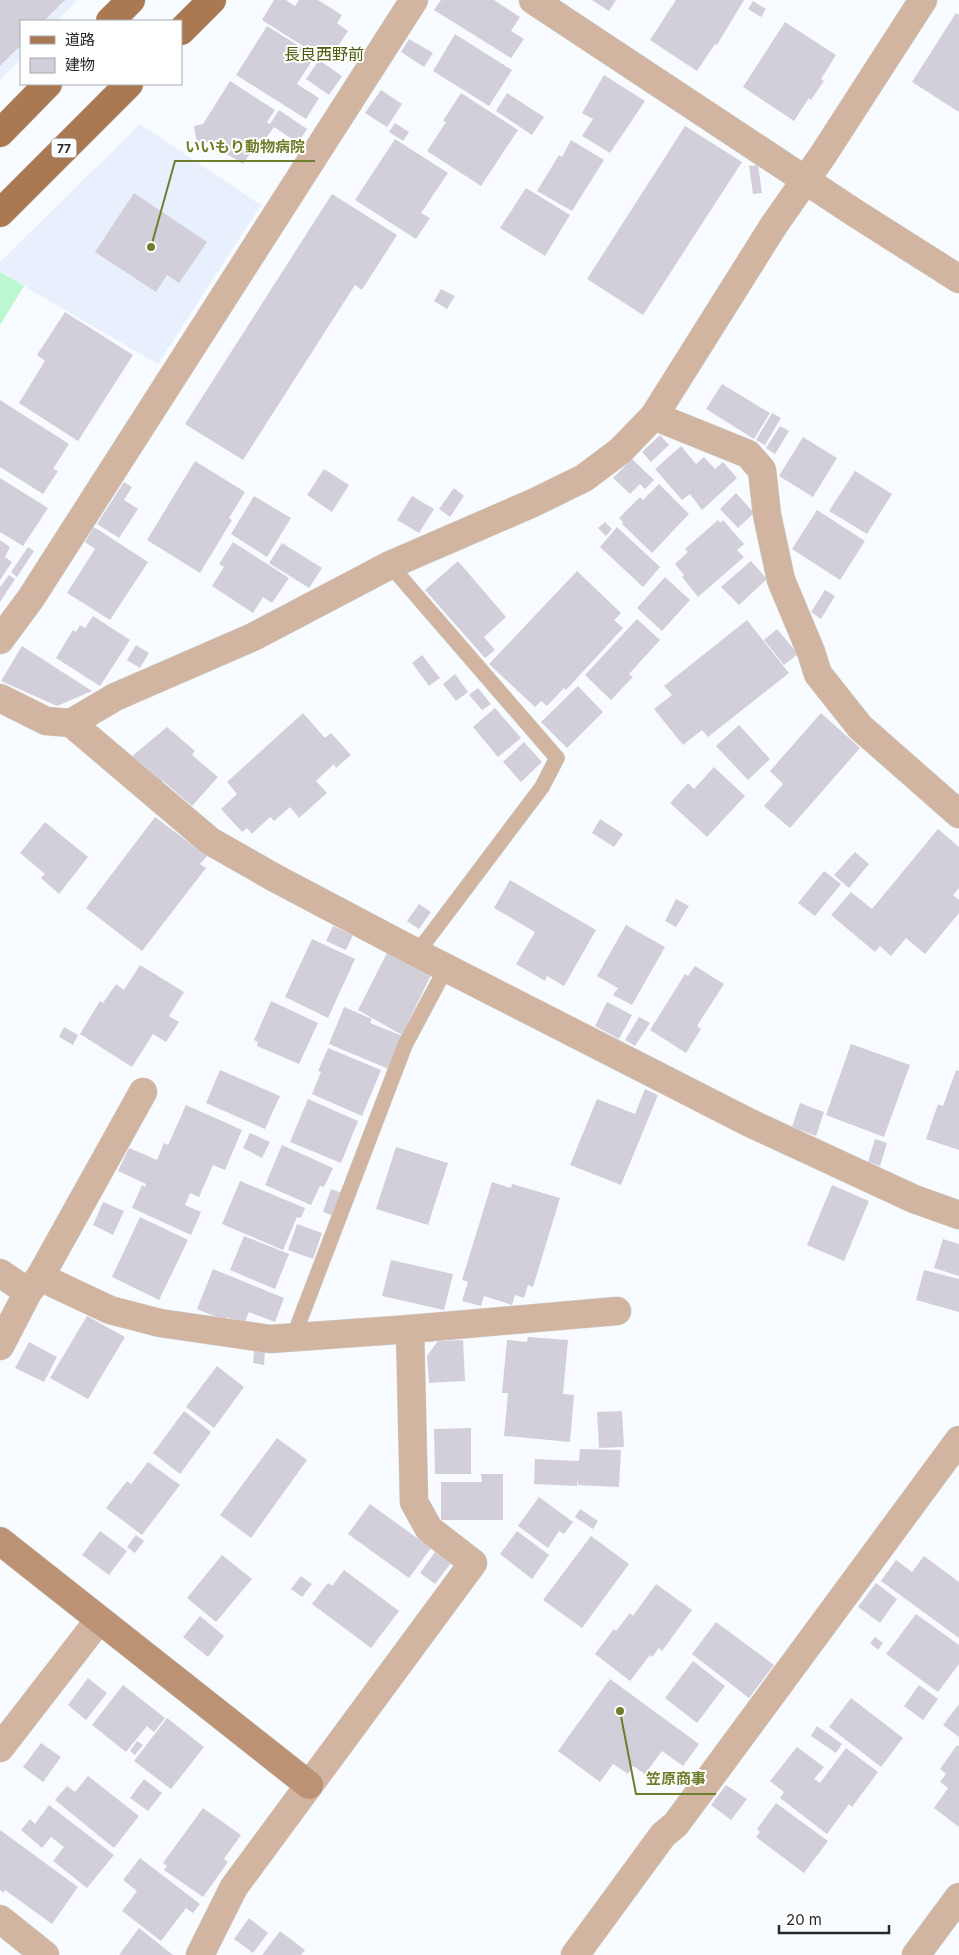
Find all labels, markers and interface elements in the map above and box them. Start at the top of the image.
legend [20,20,182,85]
text: 道路 [65,30,95,49]
district label: 長良西野前 [284,44,364,64]
text: 建物 [65,55,95,74]
callout: いいもり動物病院 [175,131,315,161]
text: いいもり動物病院 [185,137,305,156]
road number: 77 [52,138,76,158]
callout: 笠原商事 [636,1764,716,1794]
text: 笠原商事 [646,1769,706,1788]
scale bar [779,1902,889,1934]
text: 20 m [786,1910,822,1929]

